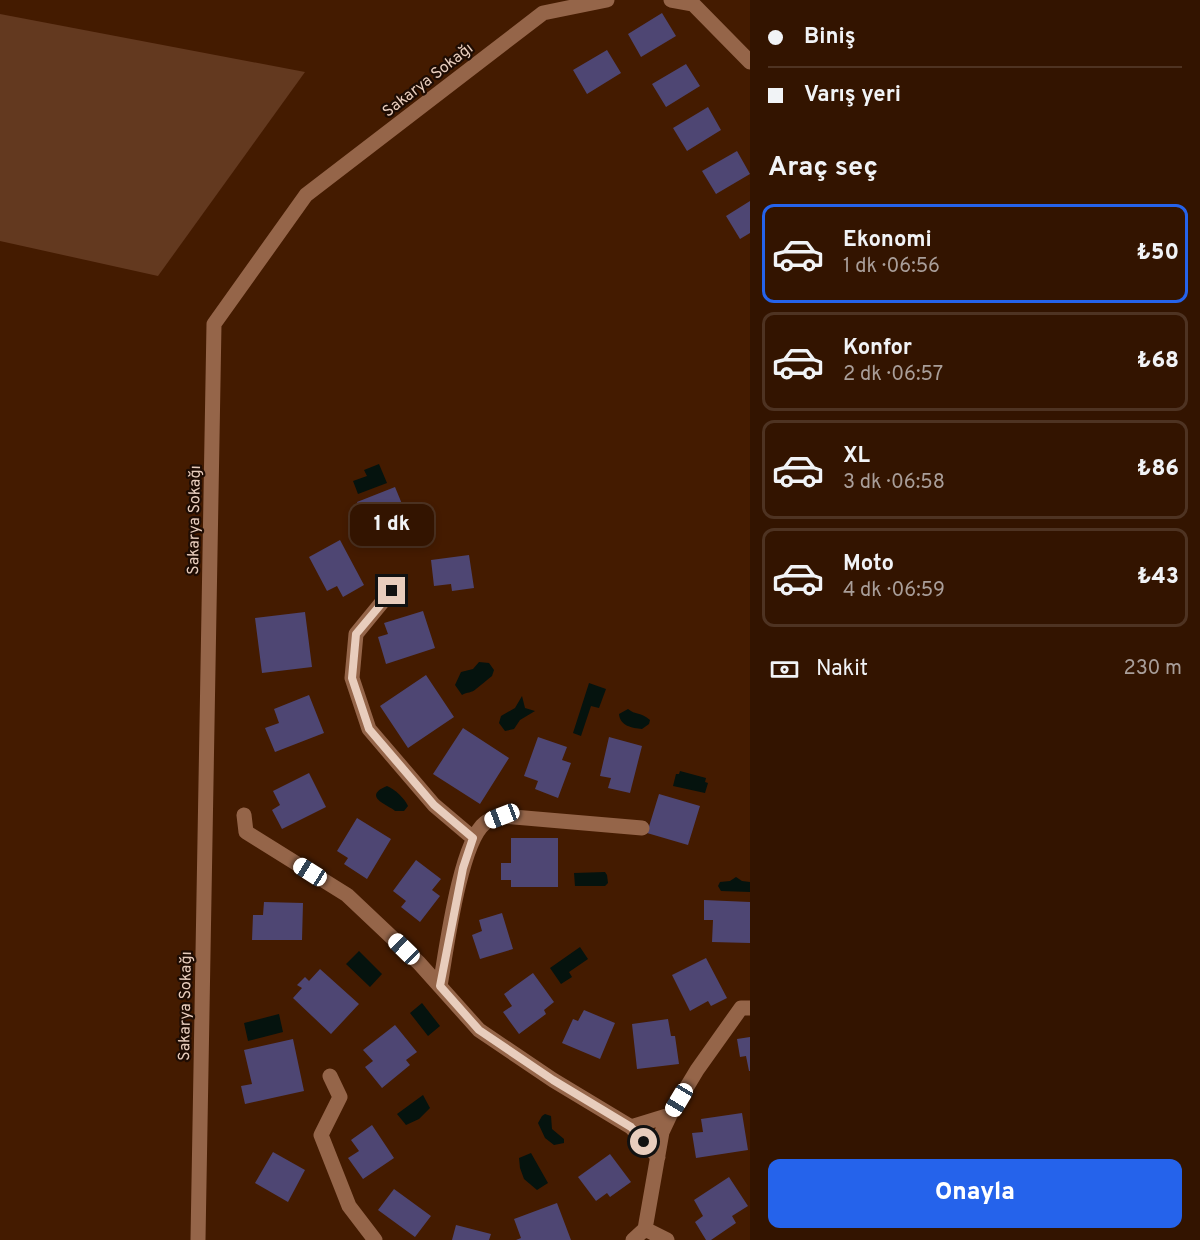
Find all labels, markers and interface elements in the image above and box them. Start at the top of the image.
text: Biniş [804,24,856,51]
street label: Sakarya Sokağı [379,39,478,122]
text: Varış yeri [804,82,901,109]
text: Araç seç [768,151,878,185]
icon: car [771,227,825,281]
text: Ekonomi [843,227,932,254]
text: ₺50 [1137,240,1179,267]
text: 1 dk · 06:56 [843,254,940,280]
icon: car [771,335,825,389]
text: Konfor [843,335,912,362]
text: ₺68 [1137,348,1179,375]
text: 2 dk · 06:57 [843,362,943,388]
icon: car [771,443,825,497]
text: XL [843,443,870,470]
text: ₺86 [1137,456,1179,483]
street label: Sakarya Sokağı [184,465,206,575]
text: 3 dk · 06:58 [843,470,945,496]
callout: 1 dk [350,504,434,546]
text: 1 dk [374,512,410,538]
icon: car [771,551,825,605]
text: Moto [843,551,894,578]
text: ₺43 [1137,564,1179,591]
route end [378,577,405,604]
text: 4 dk · 06:59 [843,578,945,604]
icon: cash [768,653,801,686]
text: Nakit [816,656,868,683]
text: 230 m [1123,656,1182,682]
car [482,801,522,831]
car [290,855,330,889]
car [385,930,423,968]
street label: Sakarya Sokağı [175,951,197,1061]
car [662,1080,696,1120]
route start [630,1128,657,1155]
button: Onayla [768,1159,1182,1228]

